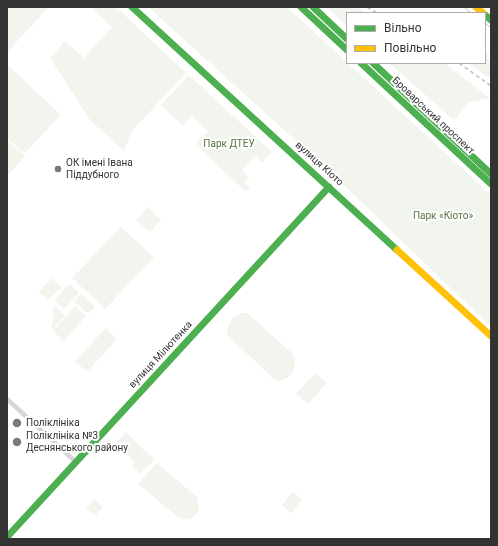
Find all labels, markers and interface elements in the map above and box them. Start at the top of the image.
legend [346,12,486,64]
text: Вільно [384,21,422,35]
text: Повільно [384,41,436,55]
street label: Броварський проспект [389,75,477,157]
park label: Парк ДТЕУ [203,138,255,150]
street label: вулиця Кіото [293,139,345,189]
place label: ОК імені Івана Піддубного [66,157,133,180]
marker: ОК імені Івана Піддубного [53,164,63,174]
park label: Парк «Кіото» [413,210,473,222]
street label: вулиця Мілютенка [127,319,195,391]
marker: Поліклініка [11,417,23,429]
place label: Поліклініка [26,417,80,429]
place label: Поліклініка №3 Деснянського району [26,430,128,454]
marker: Поліклініка №3 Деснянського району [11,436,23,448]

